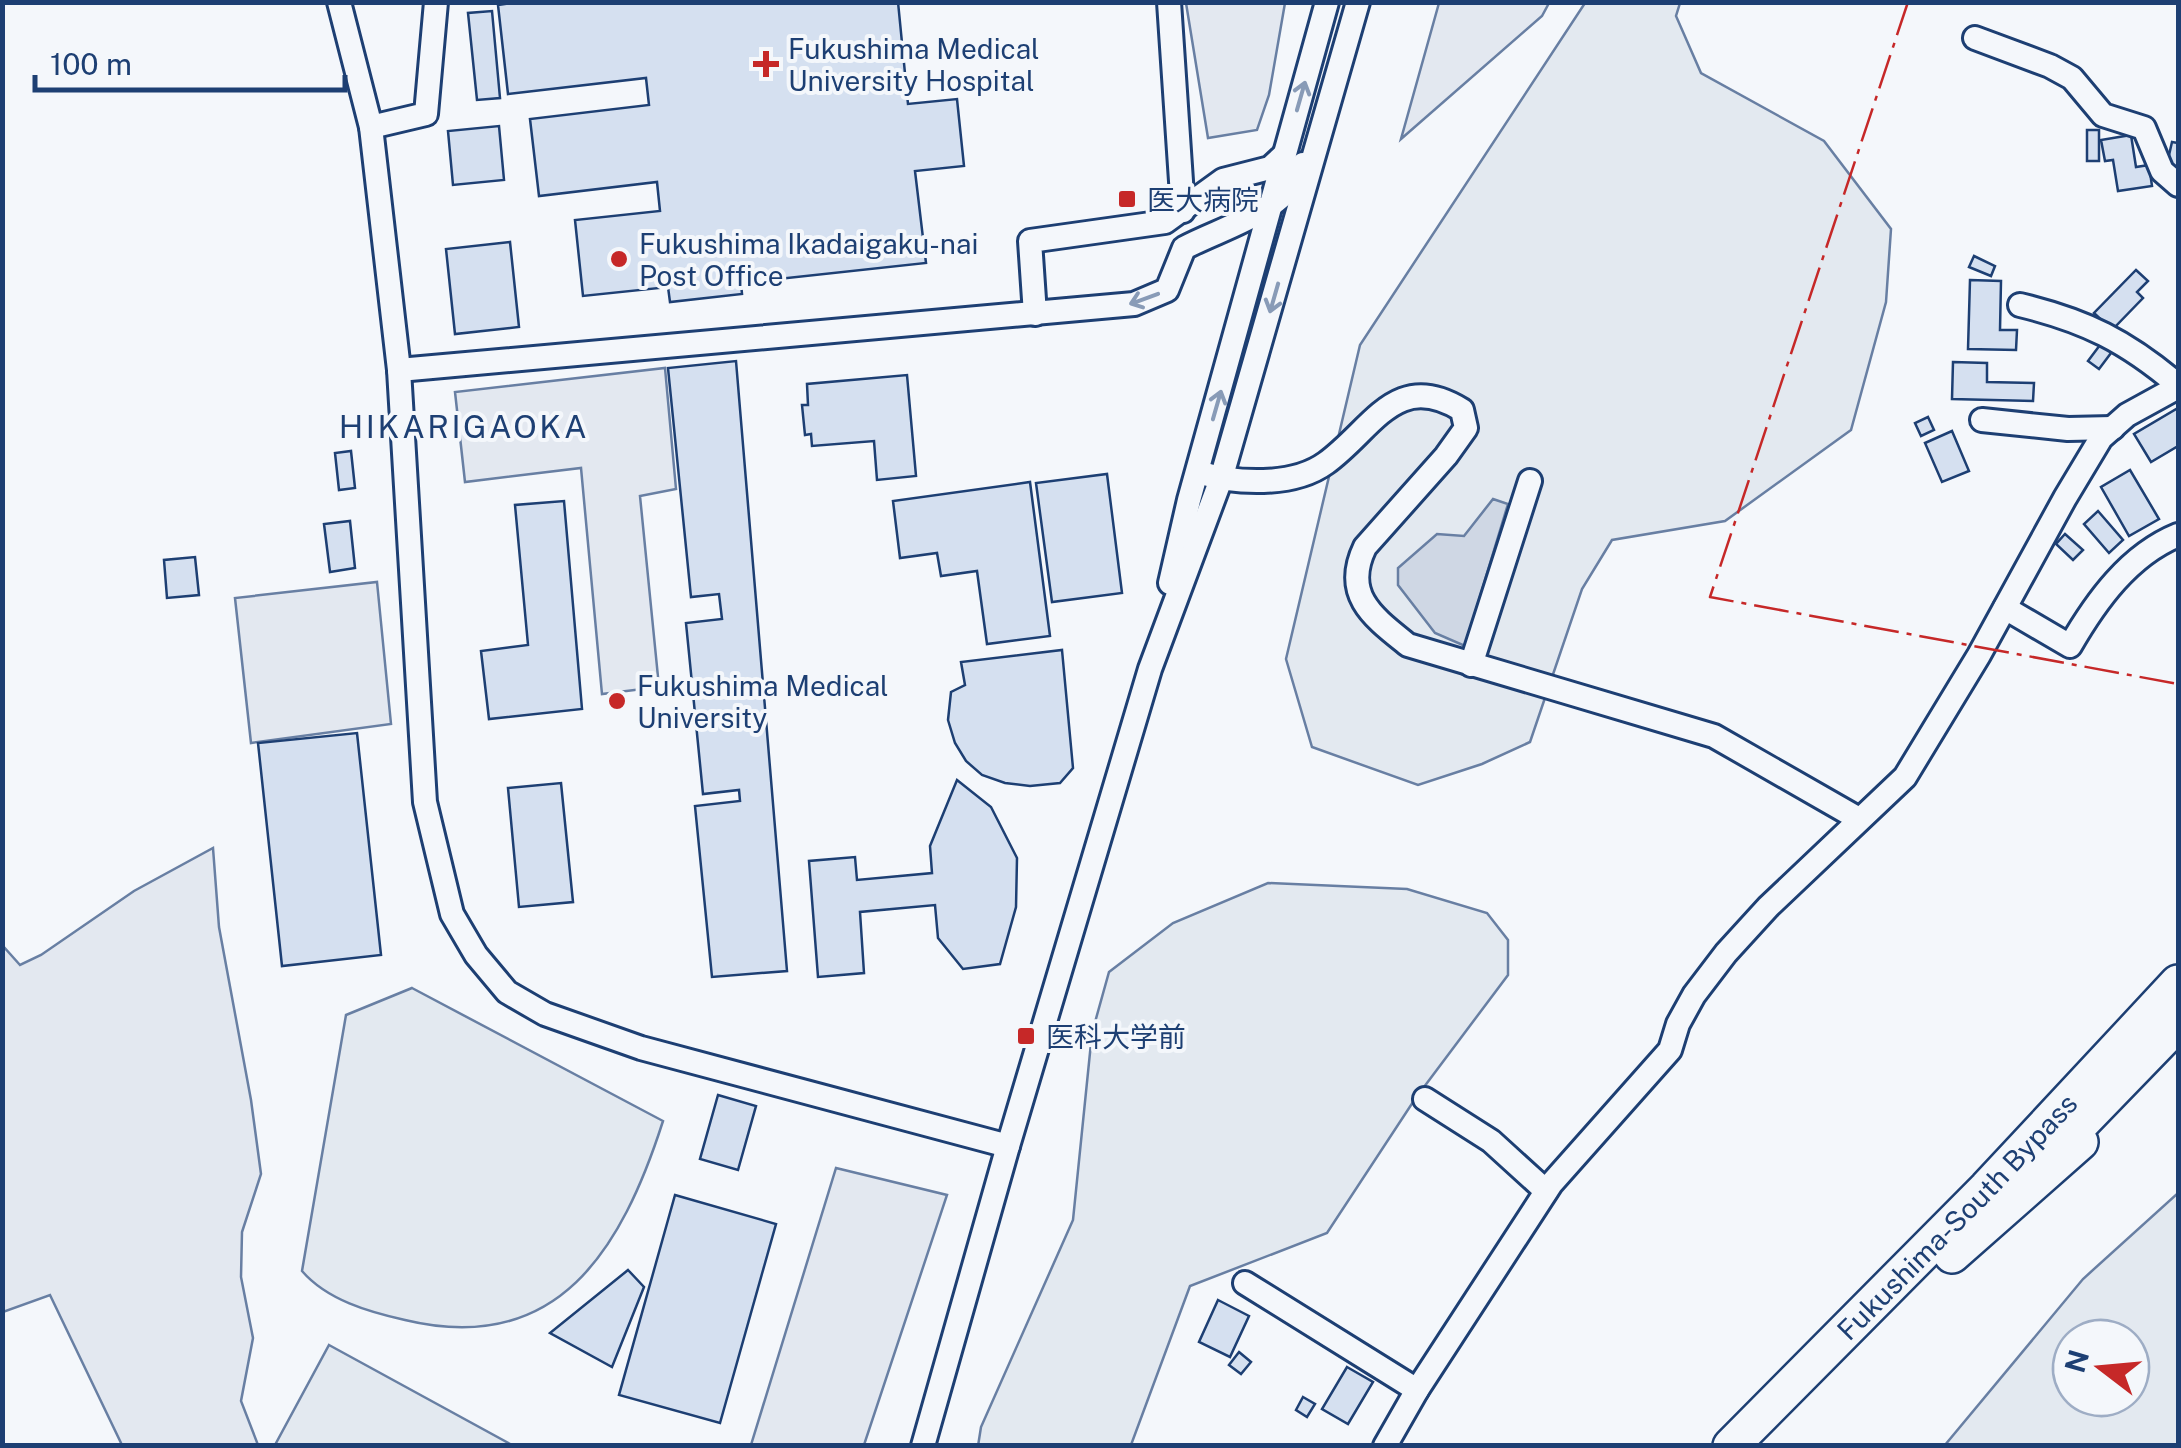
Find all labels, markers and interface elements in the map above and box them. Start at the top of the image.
scale bar [35,30,345,92]
place label: Fukushima Medical University Hospital [788,32,1040,97]
text: 100 m [50,46,132,82]
marker: Fukushima Medical University Hospital [753,51,779,77]
one-way arrow [1293,80,1311,112]
place label: 医大病院 [1147,183,1259,216]
marker: 医大病院 [1116,188,1138,210]
place label: Fukushima Ikadaigaku-nai Post Office [639,227,978,292]
marker: Fukushima Ikadaigaku-nai Post Office [608,248,630,270]
one-way arrow [1264,282,1282,314]
one-way arrow [1129,291,1160,309]
one-way arrow [1209,390,1227,421]
district label: HIKARIGAOKA [339,408,589,445]
place label: Fukushima Medical University [637,669,889,734]
marker: Fukushima Medical University [606,690,628,712]
place label: 医科大学前 [1046,1020,1186,1053]
marker: 医科大学前 [1015,1025,1037,1047]
street label: Fukushima-South Bypass [1830,1086,2083,1346]
north arrow [2051,1318,2151,1418]
text: N [2058,1346,2095,1376]

